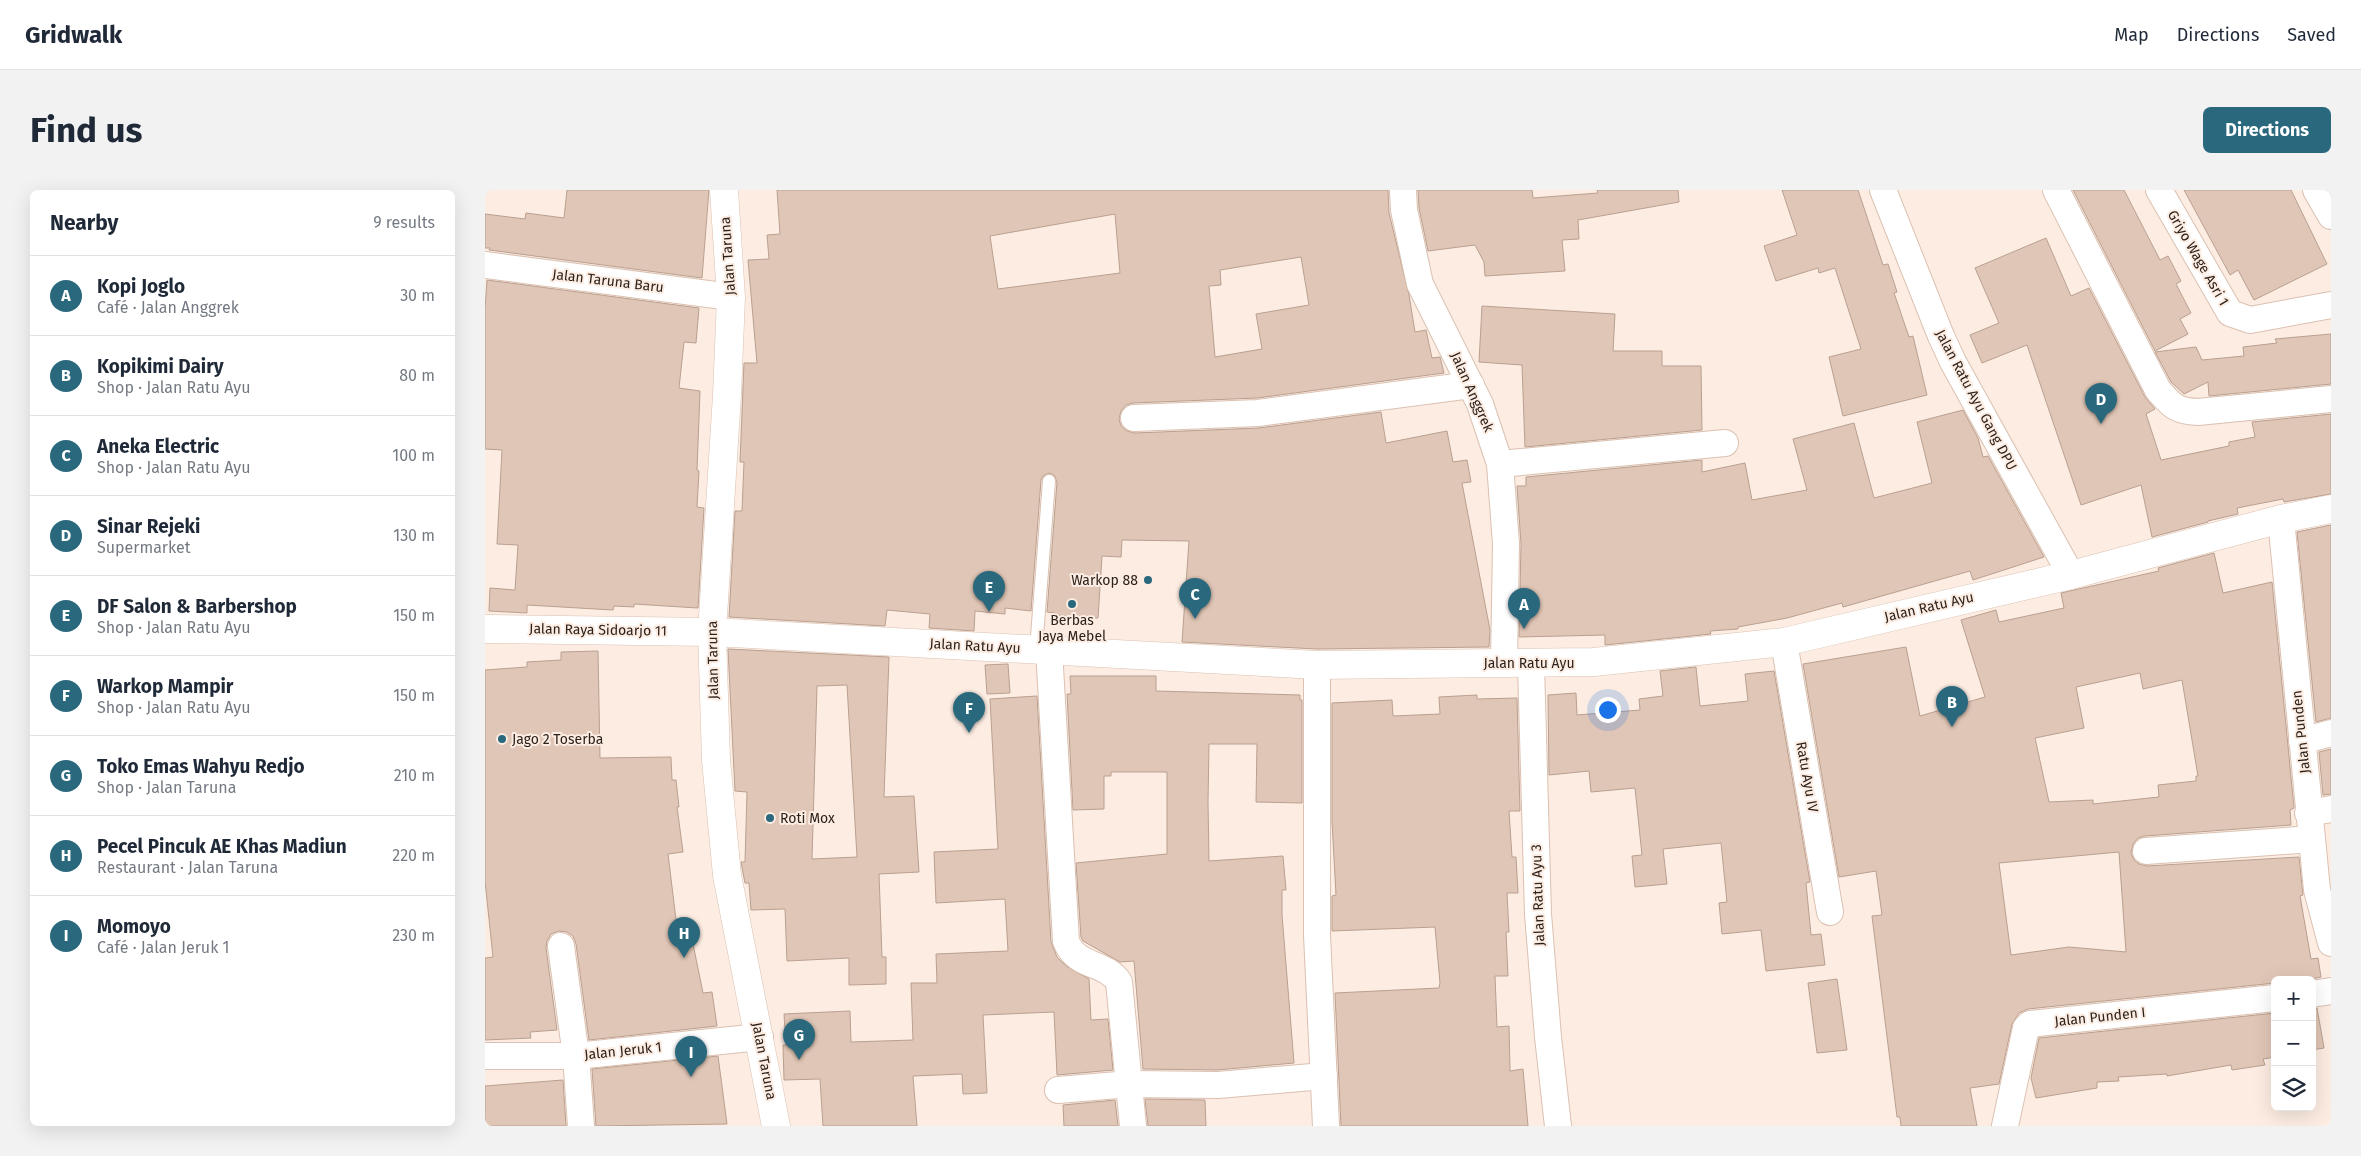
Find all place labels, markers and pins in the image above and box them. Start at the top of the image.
pin: D [2085,383,2117,424]
pin: E [973,571,1005,612]
place label: Warkop 88 [1071,572,1138,589]
marker: Warkop 88 [1142,574,1154,586]
pin: C [1179,578,1211,619]
pin: A [1508,588,1540,629]
marker: Berbas Jaya Mebel [1066,598,1078,610]
place label: Berbas Jaya Mebel [1038,612,1106,645]
pin: B [1936,686,1968,727]
pin: F [953,692,985,733]
place label: Jago 2 Toserba [512,731,603,748]
marker: Jago 2 Toserba [496,733,508,745]
place label: Roti Mox [780,810,835,827]
marker: Roti Mox [764,812,776,824]
pin: H [668,917,700,958]
pin: G [783,1019,815,1060]
pin: I [675,1036,707,1077]

